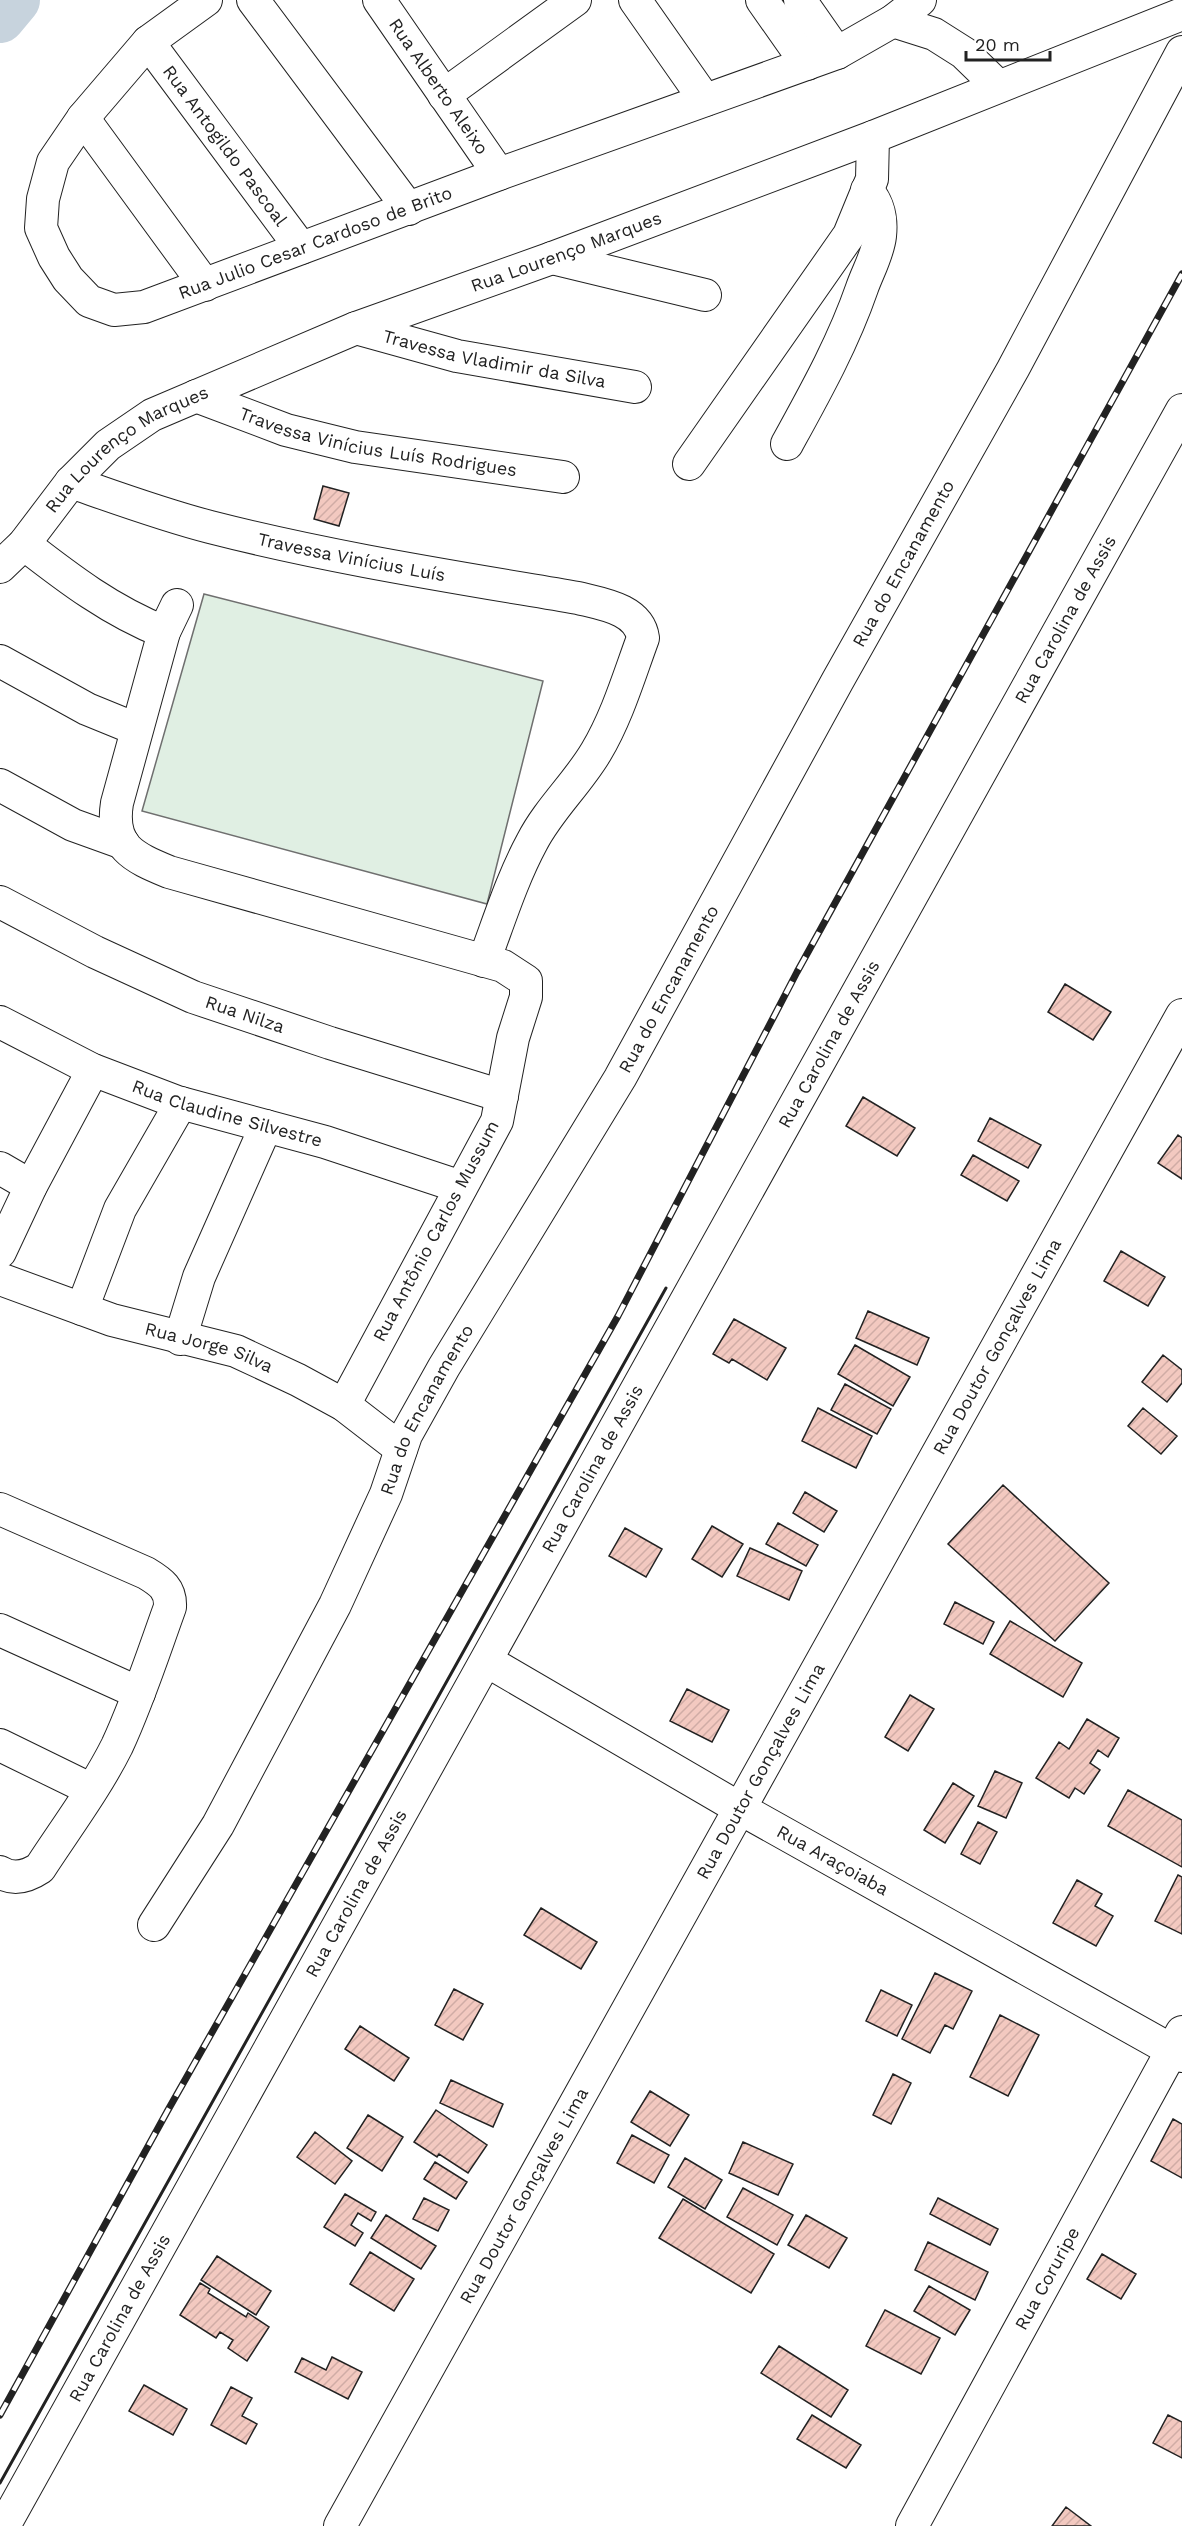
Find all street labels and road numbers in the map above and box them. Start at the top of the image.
street label: Rua Alberto Aleixo [385,14,493,158]
street label: Rua Antogildo Pascoal [159,61,292,230]
street label: Rua Julio Cesar Cardoso de Brito [175,182,455,303]
street label: Rua Lourenço Marques [468,207,664,296]
street label: Travessa Vladimir da Silva [381,325,607,392]
street label: Rua Lourenço Marques [41,381,211,517]
street label: Travessa Vinícius Luís Rodrigues [237,402,518,480]
street label: Rua do Encanamento [848,476,958,651]
street label: Travessa Vinícius Luís [256,528,447,585]
street label: Rua Carolina de Assis [1010,532,1120,707]
street label: Rua do Encanamento [614,901,723,1076]
street label: Rua Carolina de Assis [773,956,884,1132]
street label: Rua Nilza [203,991,287,1037]
street label: Rua Claudine Silvestre [129,1075,325,1151]
street label: Rua Antônio Carlos Mussum [368,1117,503,1345]
street label: Rua Doutor Gonçalves Lima [928,1235,1065,1458]
street label: Rua Jorge Silva [143,1318,276,1377]
street label: Rua do Encanamento [376,1320,477,1497]
street label: Rua Carolina de Assis [537,1381,647,1556]
street label: Rua Doutor Gonçalves Lima [692,1659,829,1883]
street label: Rua Carolina de Assis [301,1806,411,1981]
street label: Rua Araçoiaba [773,1820,892,1900]
street label: Rua Doutor Gonçalves Lima [455,2084,592,2307]
street label: Rua Coruripe [1010,2223,1083,2333]
street label: Rua Carolina de Assis [64,2230,174,2405]

